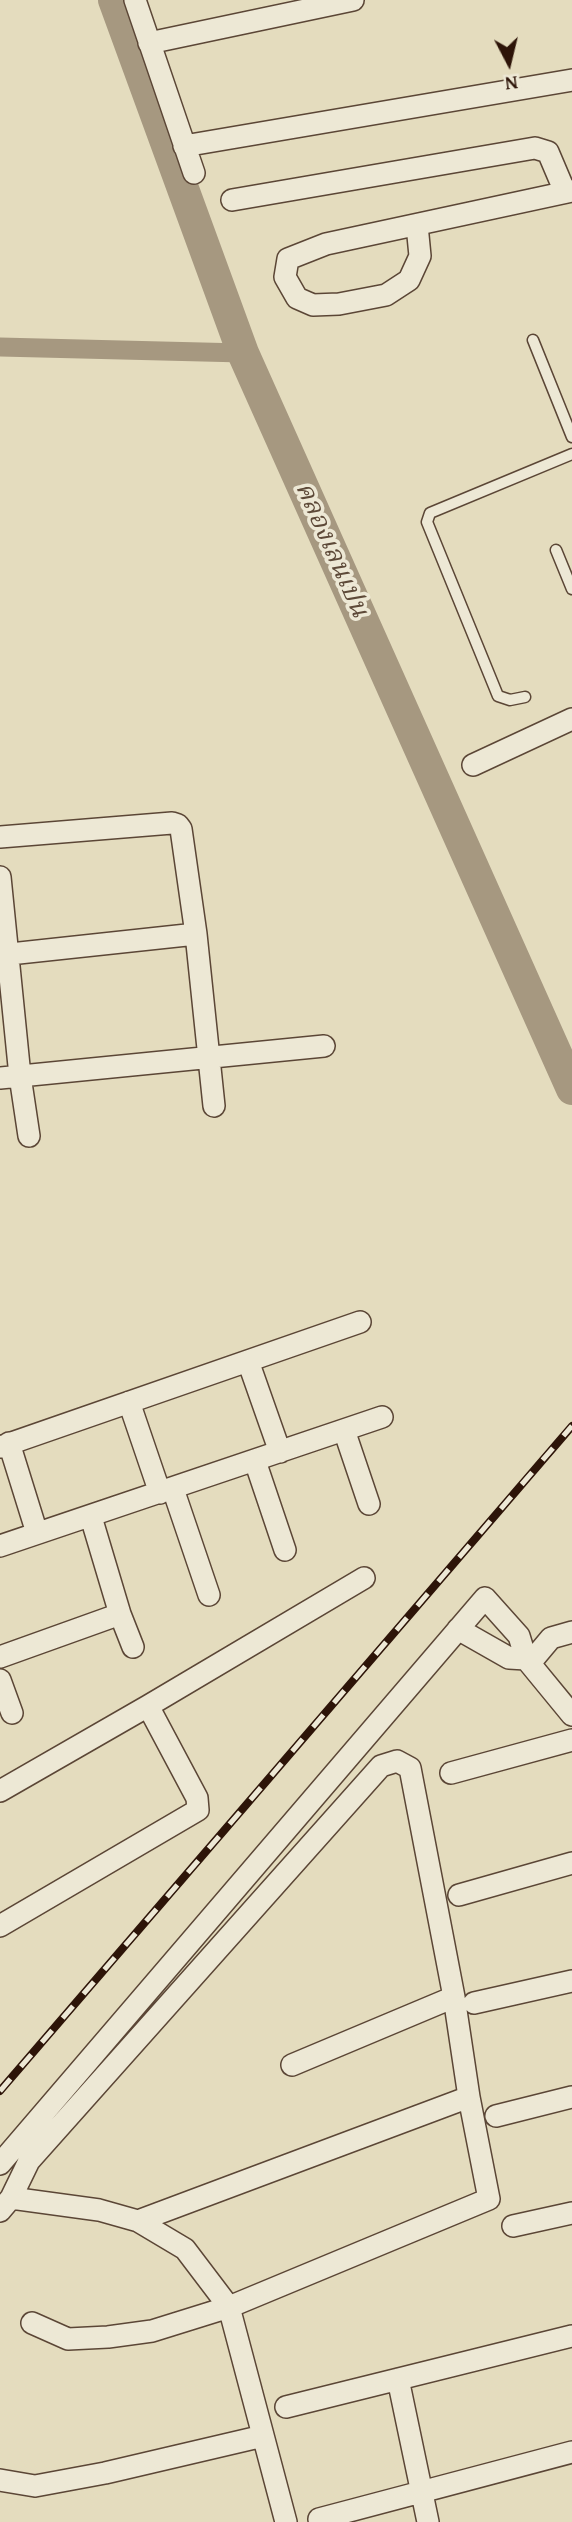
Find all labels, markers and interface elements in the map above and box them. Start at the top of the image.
north arrow [474,28,544,98]
text: N [504,69,520,99]
water label: คลองเลนเปน [287,478,375,622]

